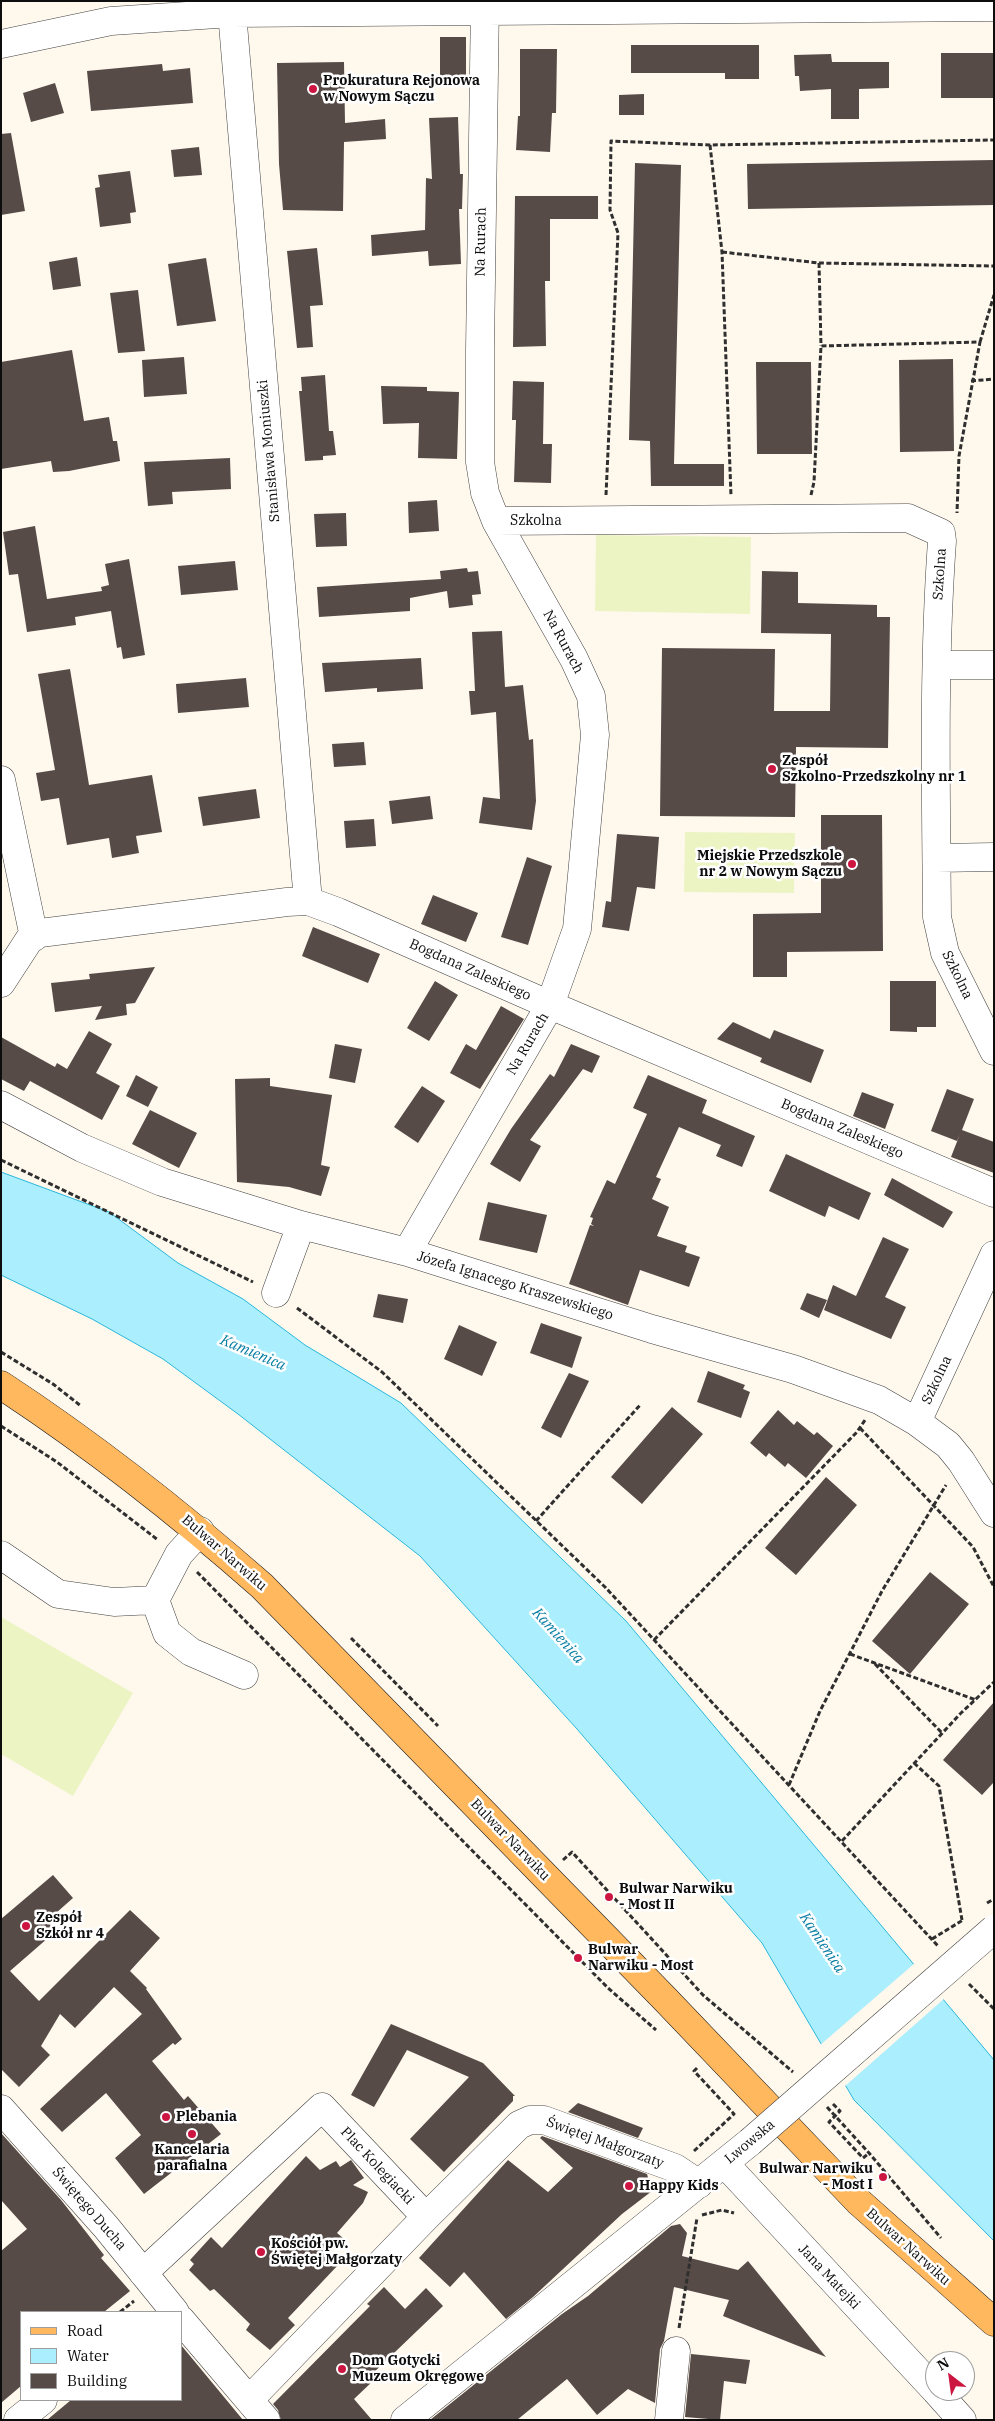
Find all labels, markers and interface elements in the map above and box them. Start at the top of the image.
place label: Prokuratura Rejonowa w Nowym Sączu [323,73,480,105]
marker: Prokuratura Rejonowa w Nowym Sączu [307,83,319,95]
street label: Na Rurach [472,207,490,277]
street label: Stanisława Moniuszki [254,379,284,523]
street label: Szkolna [510,513,562,529]
street label: Szkolna [930,548,950,600]
street label: Na Rurach [539,607,587,677]
place label: Zespół Szkolno-Przedszkolny nr 1 [782,753,966,786]
marker: Zespół Szkolno-Przedszkolny nr 1 [766,763,778,775]
place label: Miejskie Przedszkole nr 2 w Nowym Sączu [697,848,842,880]
marker: Miejskie Przedszkole nr 2 w Nowym Sączu [846,858,858,870]
street label: Bogdana Zaleskiego [407,936,533,1004]
street label: Szkolna [938,948,976,1002]
street label: Na Rurach [503,1010,553,1078]
street label: Bogdana Zaleskiego [778,1096,906,1162]
street label: Józefa Ignacego Kraszewskiego [415,1248,615,1324]
water label: Kamienica [218,1331,288,1375]
street label: Szkolna [918,1353,956,1407]
street label: Bulwar Narwiku [178,1512,270,1594]
water label: Kamienica [528,1604,588,1668]
street label: Bulwar Narwiku [467,1796,553,1884]
place label: Bulwar Narwiku - Most II [619,1881,733,1914]
marker: Bulwar Narwiku - Most II [603,1891,615,1903]
water label: Kamienica [795,1909,849,1977]
place label: Zespół Szkół nr 4 [36,1910,104,1942]
marker: Zespół Szkół nr 4 [20,1920,32,1932]
place label: Bulwar Narwiku - Most [588,1942,694,1974]
marker: Bulwar Narwiku - Most [572,1952,584,1964]
place label: Plebania [176,2109,237,2125]
marker: Plebania [160,2111,172,2123]
street label: Świętej Małgorzaty [544,2114,666,2172]
street label: Lwowska [722,2116,778,2168]
street label: Plac Kolegiacki [337,2124,417,2208]
marker: Kancelaria parafialna [186,2128,198,2140]
place label: Kancelaria parafialna [154,2142,230,2174]
place label: Bulwar Narwiku - Most I [759,2161,873,2194]
street label: Świętego Ducha [48,2164,130,2254]
marker: Bulwar Narwiku - Most I [877,2171,889,2183]
place label: Happy Kids [639,2178,719,2194]
marker: Happy Kids [623,2180,635,2192]
street label: Bulwar Narwiku [863,2205,953,2289]
place label: Kościół pw. Świętej Małgorzaty [271,2236,402,2268]
street label: Jana Matejki [795,2241,863,2313]
marker: Kościół pw. Świętej Małgorzaty [255,2246,267,2258]
legend [20,2311,182,2401]
text: Road [67,2321,103,2340]
text: Water [67,2346,109,2365]
north arrow [925,2351,975,2401]
place label: Dom Gotycki Muzeum Okręgowe [352,2353,484,2386]
text: N [934,2353,952,2374]
marker: Dom Gotycki Muzeum Okręgowe [336,2363,348,2375]
text: Building [67,2371,127,2390]

